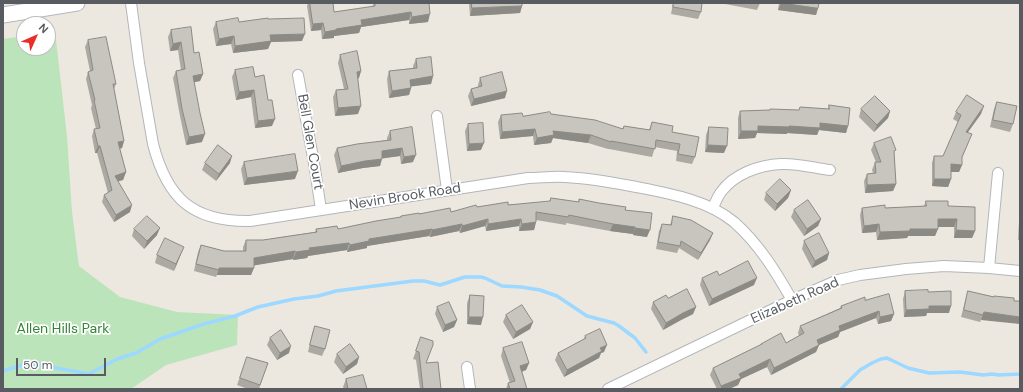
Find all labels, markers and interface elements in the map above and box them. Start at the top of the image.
north arrow [16,16,56,56]
text: N [36,20,52,36]
street label: Bell Glen Court [293,93,327,191]
street label: Nevin Brook Road [348,180,462,214]
street label: Elizabeth Road [748,274,842,328]
park label: Allen Hills Park [17,321,109,337]
scale bar [18,350,108,376]
text: 50 m [23,357,52,373]

